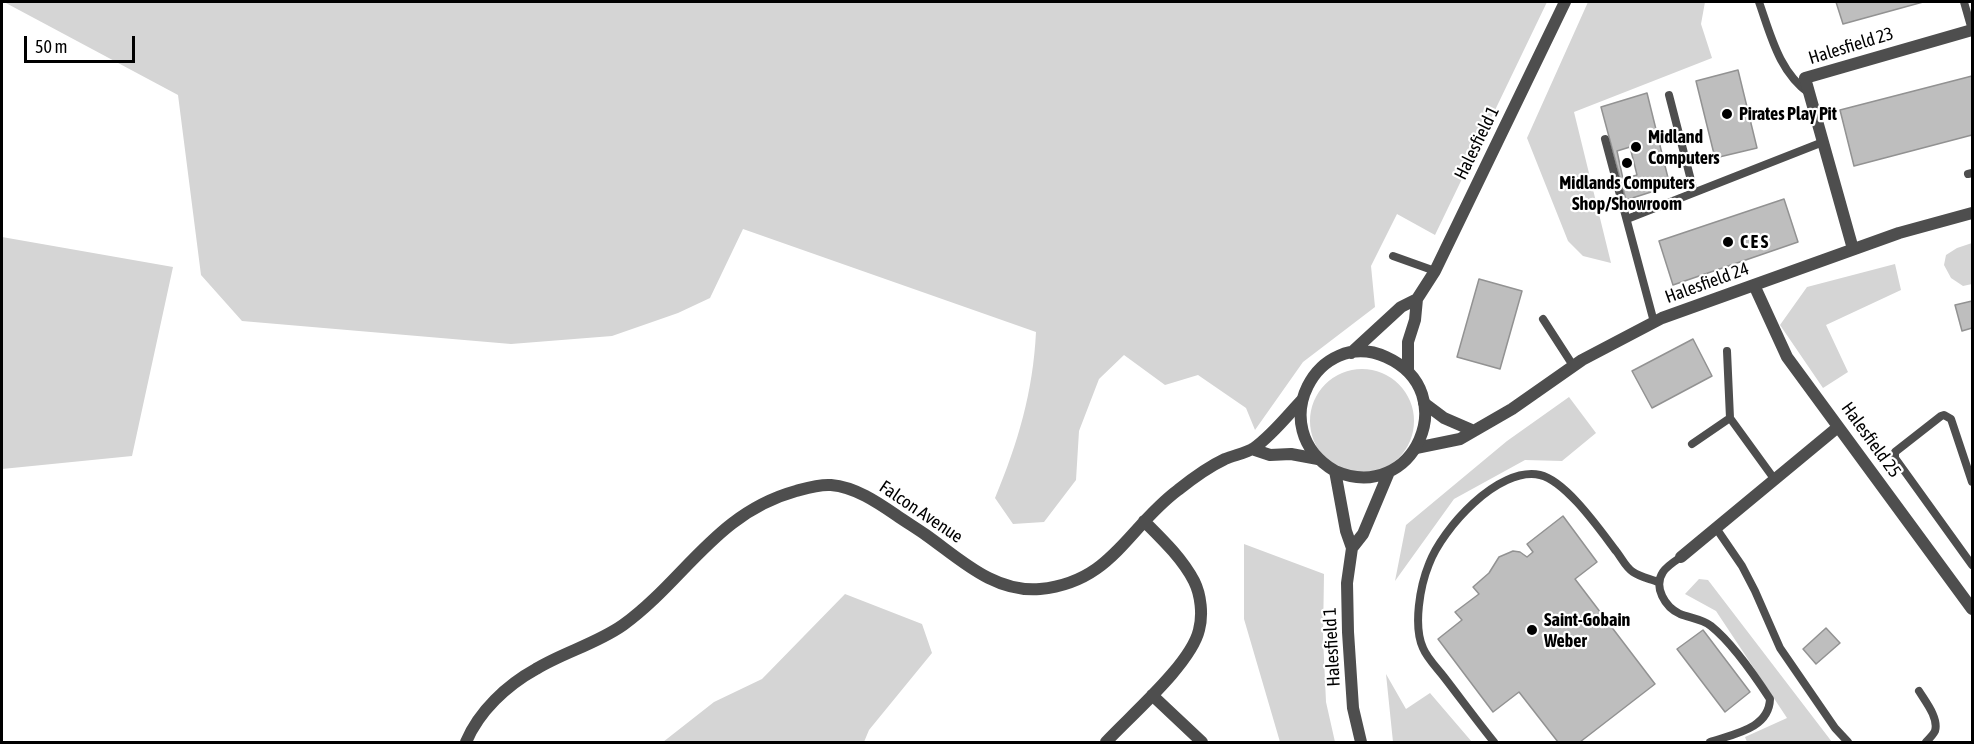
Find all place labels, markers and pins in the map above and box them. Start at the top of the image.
place label: Pirates Play Pit [1739,103,1837,125]
marker: Pirates Play Pit [1720,107,1734,121]
place label: Midland Computers [1648,126,1720,168]
marker: Midland Computers [1629,140,1643,154]
marker: Midlands Computers Shop/Showroom [1620,156,1634,170]
place label: Midlands Computers Shop/Showroom [1559,172,1695,214]
place label: C E S [1740,231,1768,253]
marker: C E S [1721,235,1735,249]
place label: Saint-Gobain Weber [1544,609,1630,652]
marker: Saint-Gobain Weber [1525,623,1539,637]

